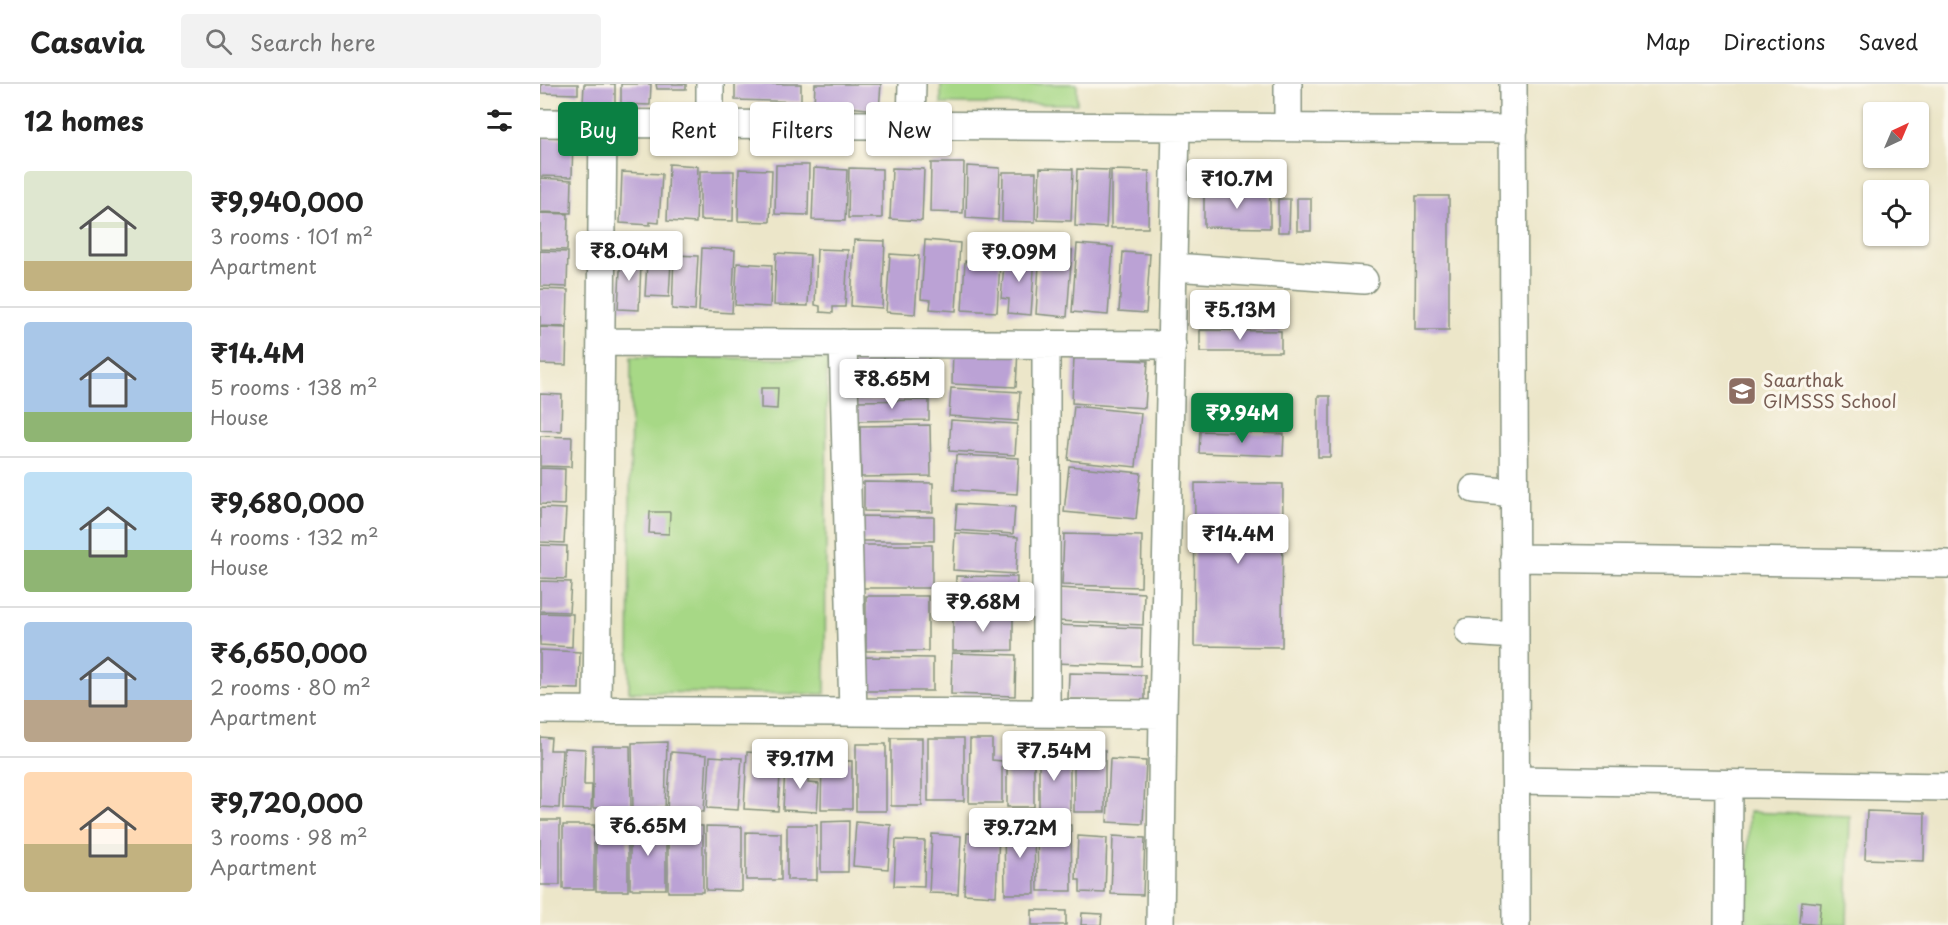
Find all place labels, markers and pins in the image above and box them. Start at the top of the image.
pin: ₹10.7M [1188,159,1286,210]
pin: ₹8.04M [580,231,678,282]
pin: ₹9.09M [970,232,1068,283]
pin: ₹5.13M [1191,290,1289,341]
pin: ₹8.65M [843,359,941,410]
place label: Saarthak GIMSSS School [1763,366,1897,414]
school or university icon: Saarthak GIMSSS School [1726,375,1758,407]
pin: ₹9.94M [1193,393,1291,444]
pin: ₹14.4M [1189,514,1287,565]
pin: ₹9.68M [934,582,1032,633]
pin: ₹7.54M [1005,731,1103,782]
pin: ₹9.17M [751,739,849,790]
pin: ₹6.65M [599,806,697,857]
pin: ₹9.72M [971,808,1069,859]

